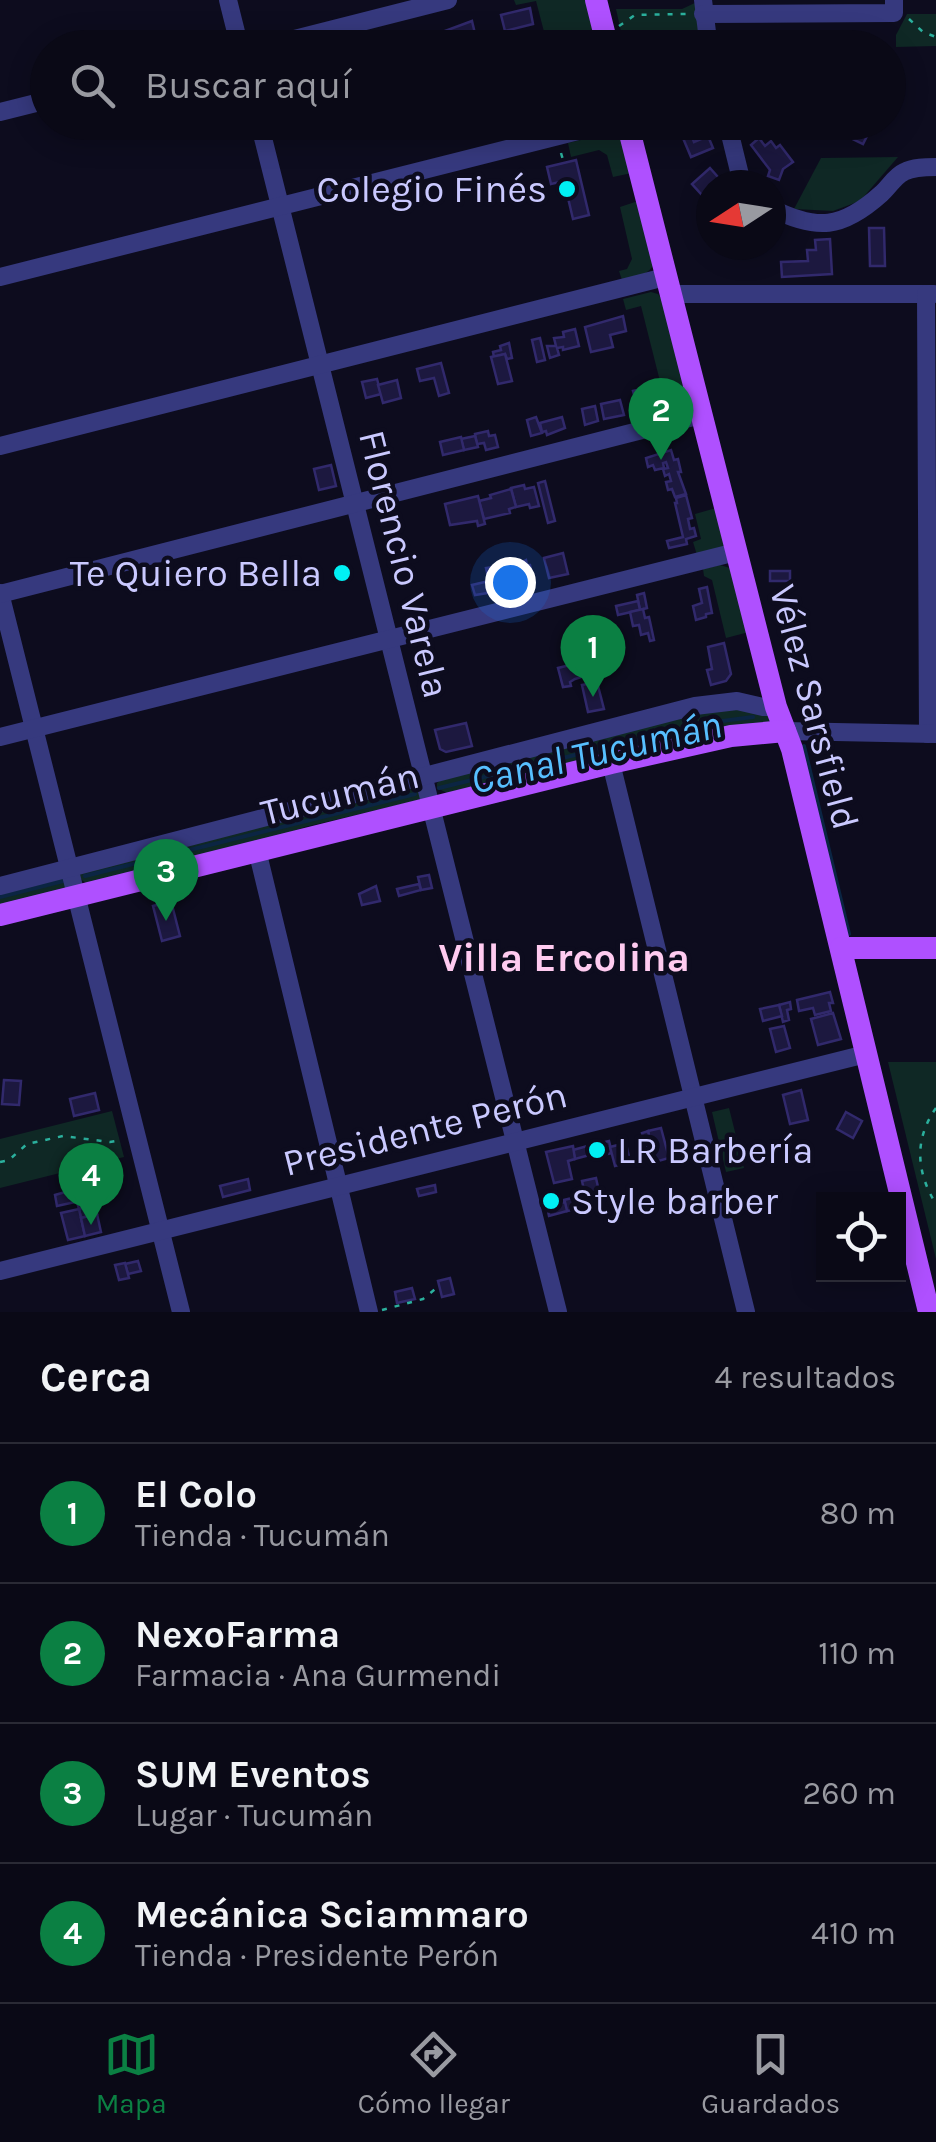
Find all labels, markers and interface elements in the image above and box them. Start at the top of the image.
search box [30,30,906,140]
icon: search [65,58,120,113]
text: Buscar aquí [145,63,352,108]
place label: Colegio Finés [317,167,547,212]
north arrow [696,170,786,260]
marker: Colegio Finés [556,178,578,200]
pin: 2 [628,378,694,460]
street label: Florencio Varela [349,426,459,702]
place label: Te Quiero Bella [70,551,322,596]
your location [485,557,536,608]
marker: Te Quiero Bella [331,562,353,584]
street label: Vélez Sarsfield [760,580,868,834]
pin: 1 [560,614,626,697]
water label: Canal Tucumán [466,700,726,804]
street label: Tucumán [256,753,424,835]
pin: 3 [134,838,198,921]
district label: Villa Ercolina [438,934,690,981]
street label: Presidente Perón [278,1072,572,1186]
place label: LR Barbería [617,1128,813,1173]
marker: LR Barbería [586,1139,608,1161]
pin: 4 [58,1142,124,1225]
place label: Style barber [571,1179,778,1224]
marker: Style barber [540,1190,562,1212]
map controls [816,1192,906,1282]
button: locate [816,1192,906,1282]
text: Cerca [40,1352,152,1402]
text: 4 resultados [714,1359,896,1396]
text: El Colo [135,1472,257,1517]
text: 1 [67,1495,78,1532]
text: 80 m [820,1495,896,1532]
text: Tienda · Tucumán [135,1517,390,1554]
text: NexoFarma [135,1612,340,1657]
text: 2 [63,1635,82,1672]
text: 110 m [818,1635,896,1672]
text: Farmacia · Ana Gurmendi [135,1657,501,1694]
text: SUM Eventos [135,1752,371,1797]
text: 3 [63,1775,82,1812]
text: 260 m [803,1775,896,1812]
text: Lugar · Tucumán [135,1797,373,1834]
text: Mecánica Sciammaro [135,1892,529,1937]
text: 4 [63,1915,82,1952]
text: 410 m [811,1915,896,1952]
text: Tienda · Presidente Perón [135,1937,499,1974]
tab: Mapa [96,2027,167,2120]
tab: Cómo llegar [358,2027,510,2120]
tab: Guardados [701,2027,840,2120]

